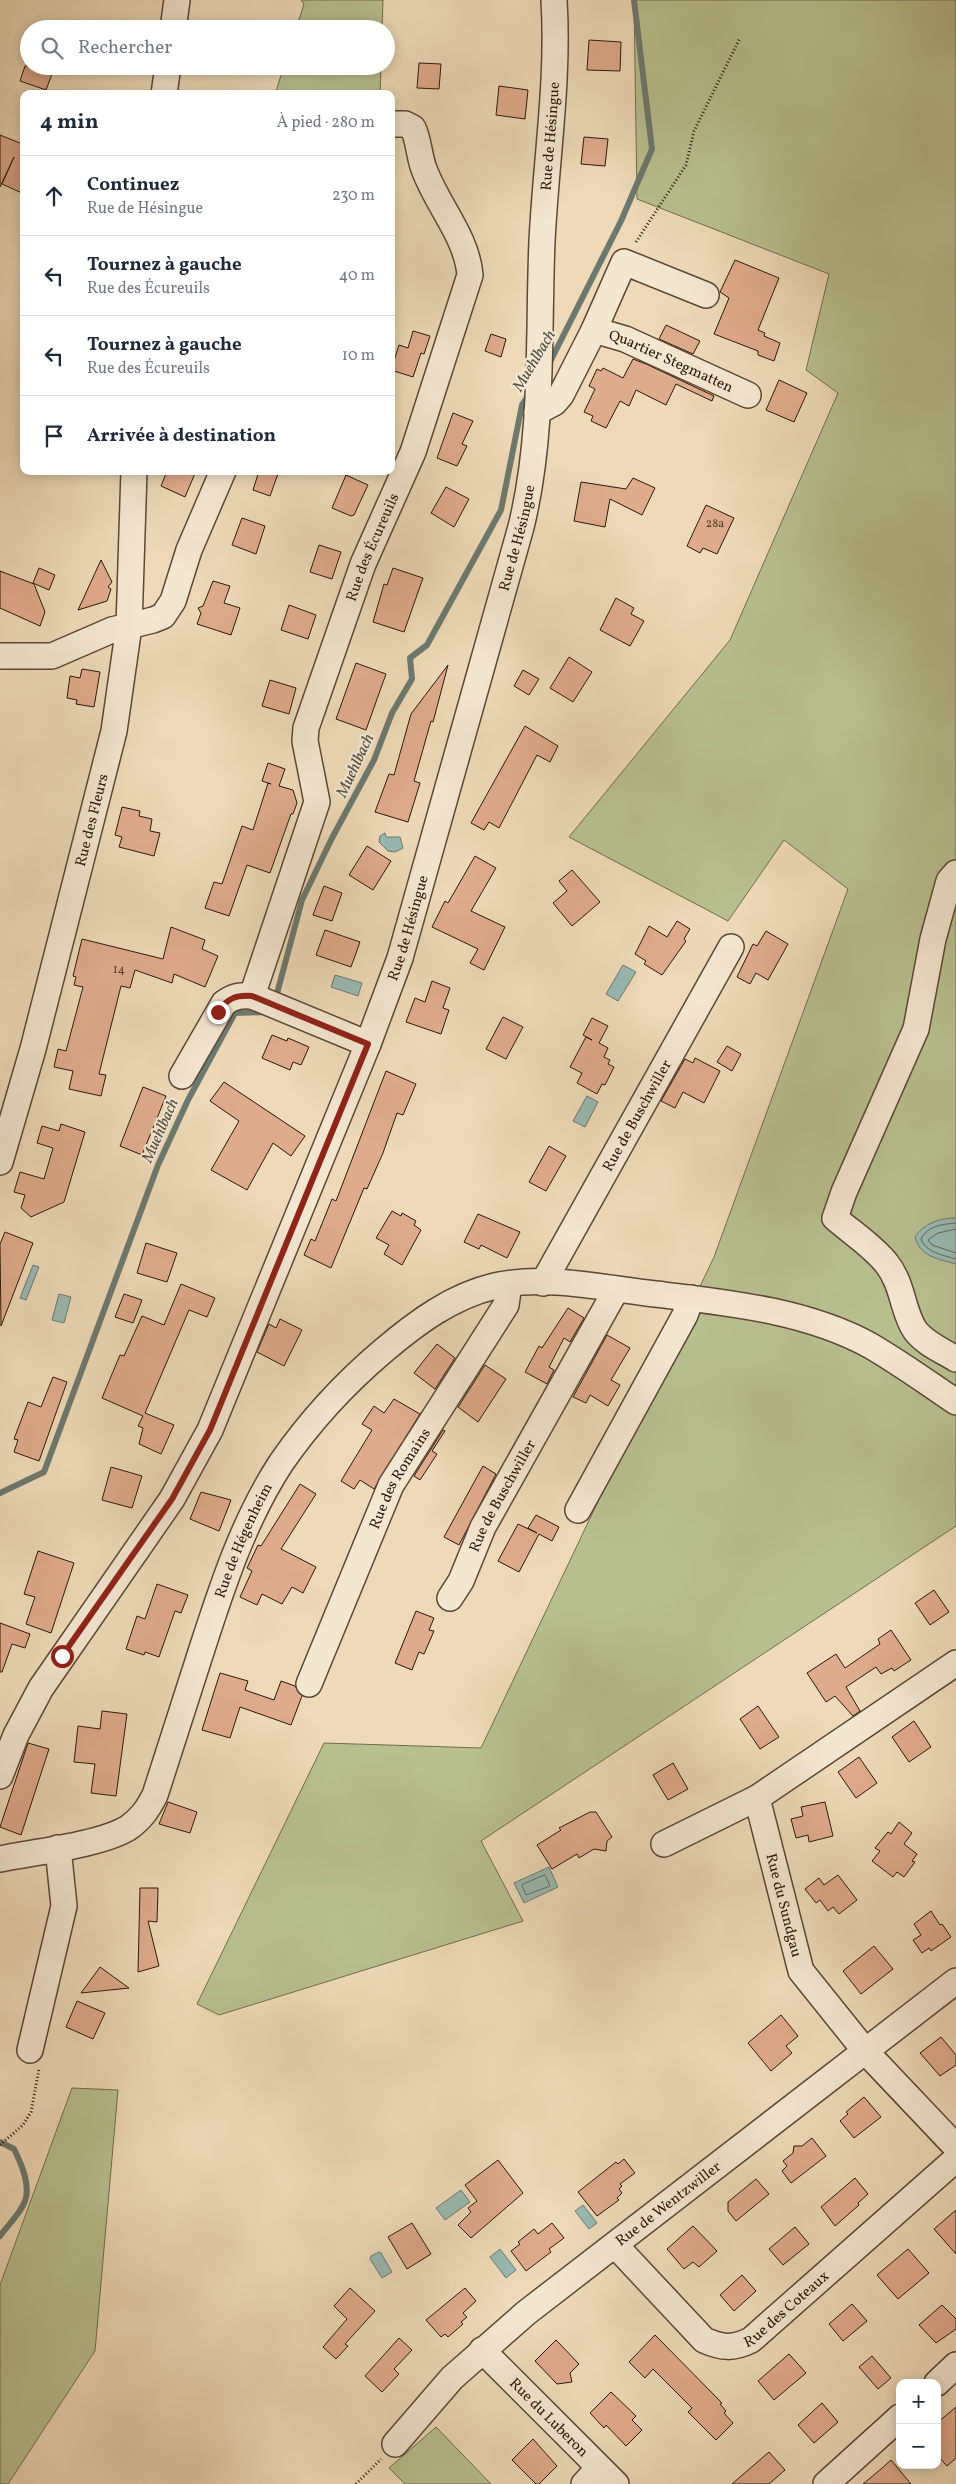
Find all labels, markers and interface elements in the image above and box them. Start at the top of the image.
search box [20,20,395,75]
icon: search [38,34,66,62]
text: Rechercher [78,35,172,61]
street label: Rue de Hésingue [536,81,566,191]
text: 4 min [40,108,99,137]
text: À pied · 280 m [277,112,375,134]
text: Continuez [87,172,179,198]
icon: ahead [40,182,68,210]
text: 230 m [332,185,375,207]
text: Rue de Hésingue [87,198,203,220]
text: Tournez à gauche [87,252,242,278]
icon: left [40,262,68,290]
text: 40 m [339,265,375,287]
text: Rue des Écureuils [87,278,210,300]
water label: Muehlbach [507,326,562,397]
street label: Quartier Stegmatten [606,326,736,399]
text: Tournez à gauche [87,332,242,358]
icon: left [40,342,68,370]
text: 10 m [342,345,375,367]
text: Rue des Écureuils [87,358,210,380]
icon: arrive [40,422,68,450]
text: Arrivée à destination [87,423,276,449]
street label: Rue de Hésingue [494,483,541,594]
street label: Rue des Écureuils [342,490,405,604]
house number: 28a [706,516,724,532]
water label: Muehlbach [331,730,380,802]
street label: Rue des Fleurs [71,772,115,869]
street label: Rue de Hésingue [383,873,435,984]
house number: 14 [113,962,125,978]
route end [207,1001,230,1024]
street label: Rue de Buschwiller [598,1057,678,1176]
water label: Muehlbach [137,1095,185,1167]
street label: Rue des Romains [365,1425,437,1533]
street label: Rue de Buschwiller [465,1436,542,1556]
street label: Rue de Hégenheim [211,1480,279,1601]
route start [51,1645,74,1668]
street label: Rue du Sundgau [759,1851,806,1960]
street label: Rue de Wentzwiller [612,2157,726,2252]
street label: Rue des Coteaux [741,2267,834,2354]
street label: Rue du Luberon [504,2374,592,2463]
map controls [896,2379,941,2469]
button: + [896,2379,941,2424]
button: − [896,2424,941,2469]

